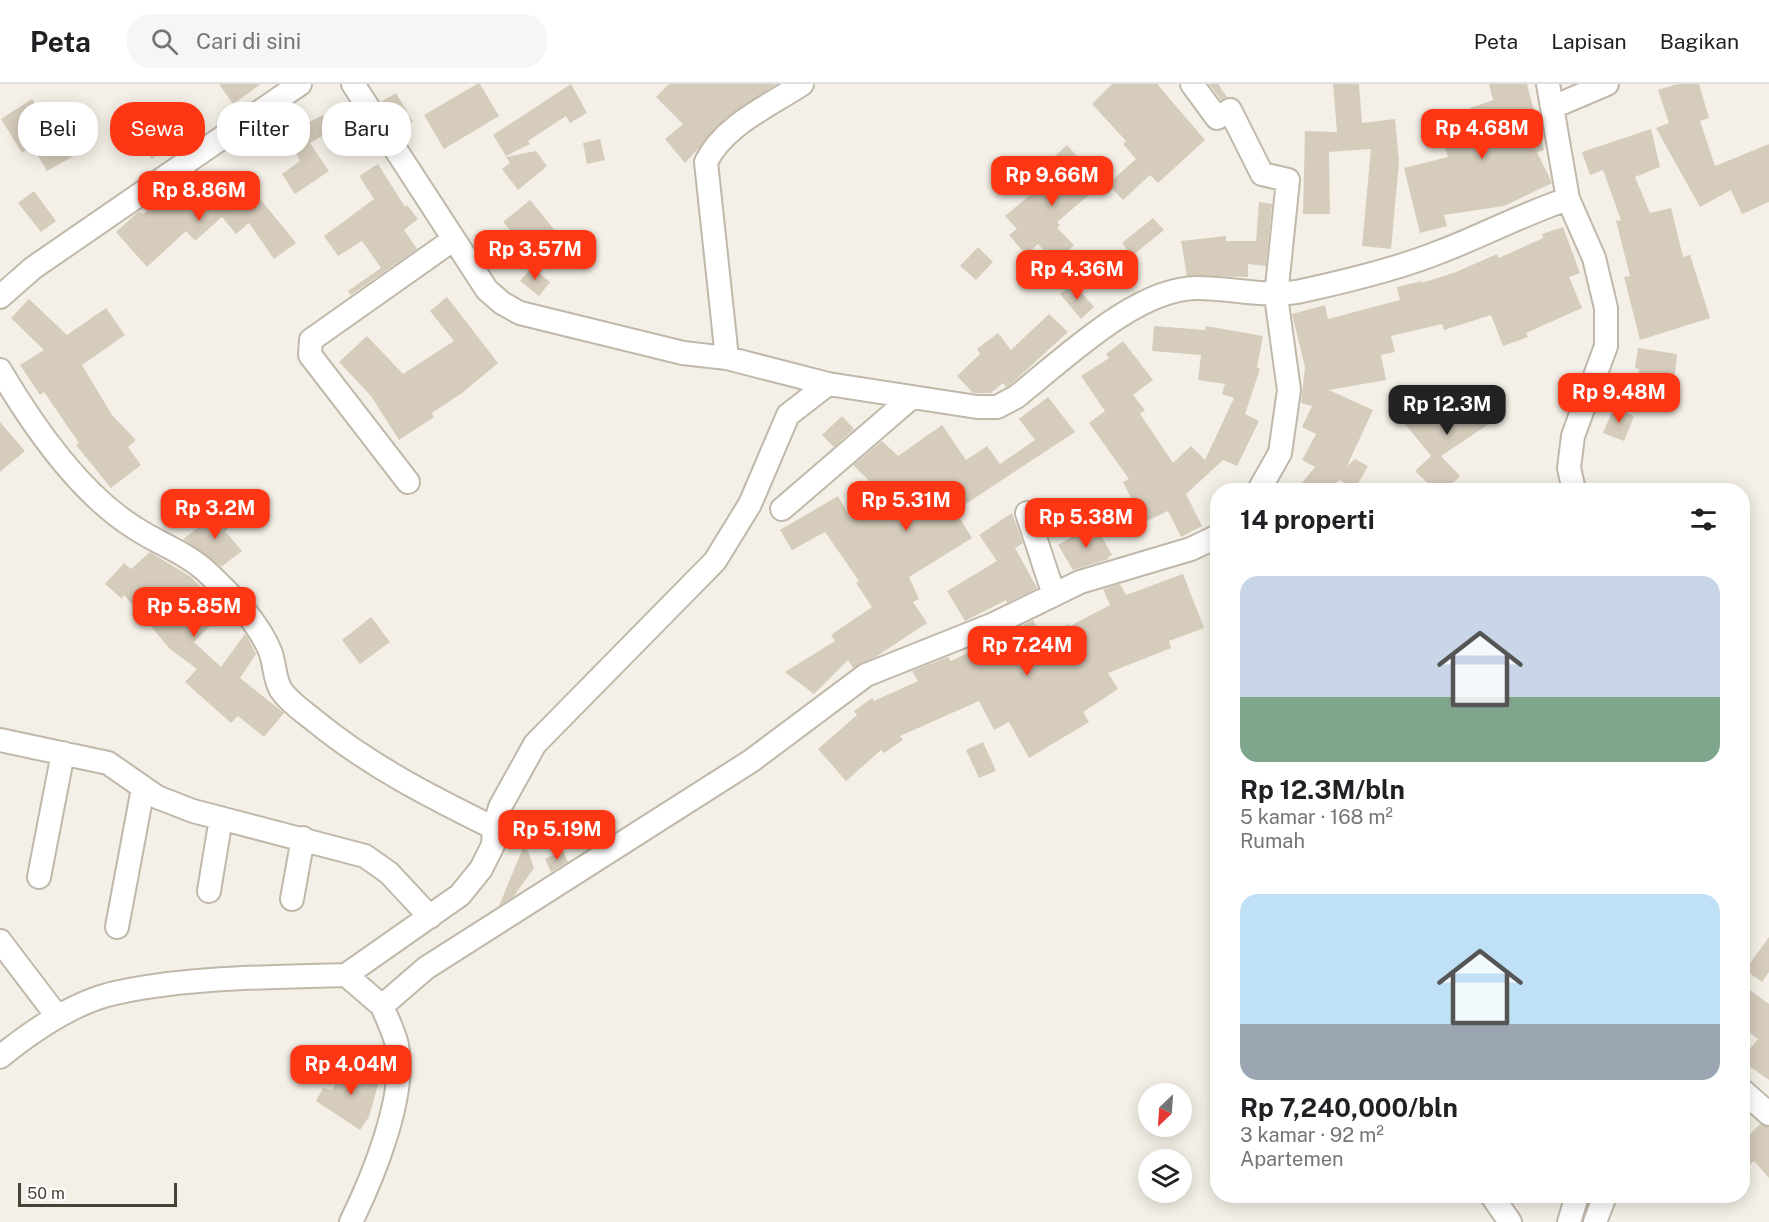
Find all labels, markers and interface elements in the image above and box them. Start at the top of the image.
search box [127,14,547,68]
text: Peta [30,25,91,58]
icon: search [148,25,181,58]
text: Cari di sini [196,28,301,54]
text: Peta [1474,29,1518,54]
text: Lapisan [1551,29,1627,54]
text: Bagikan [1660,29,1739,54]
chip: Beli [18,102,98,156]
chip: Sewa [110,102,205,156]
chip: Filter [217,102,310,156]
chip: Baru [322,102,411,156]
pin: Rp 4.68M [1420,109,1544,160]
text: Rp 4.68M [1435,116,1529,140]
pin: Rp 9.66M [990,156,1114,207]
text: Rp 9.66M [1005,163,1099,187]
pin: Rp 8.86M [137,171,261,222]
text: Rp 8.86M [152,178,246,202]
pin: Rp 3.57M [473,230,597,281]
text: Rp 3.57M [488,237,582,261]
pin: Rp 4.36M [1015,250,1139,301]
text: Rp 4.36M [1030,257,1124,281]
pin: Rp 9.48M [1557,373,1681,424]
text: Rp 9.48M [1572,380,1666,404]
pin: Rp 12.3M [1385,385,1509,436]
text: Rp 12.3M [1403,392,1491,416]
pin: Rp 5.31M [844,481,968,532]
text: Rp 5.31M [861,488,951,512]
pin: Rp 3.2M [160,489,270,540]
text: Rp 3.2M [175,496,255,520]
pin: Rp 5.38M [1024,498,1148,549]
icon: filters [1687,503,1720,536]
text: 14 properti [1240,504,1375,535]
text: Rp 5.38M [1039,505,1133,529]
pin: Rp 5.85M [132,587,256,638]
text: Rp 5.85M [147,594,241,618]
icon: home [1426,615,1534,723]
pin: Rp 7.24M [965,626,1089,677]
text: Rp 7.24M [982,633,1072,657]
text: Rp 12.3M/bln [1240,774,1405,805]
text: 5 kamar · 168 m² [1240,805,1393,829]
pin: Rp 5.19M [495,810,619,861]
text: Rp 5.19M [512,817,602,841]
text: Rumah [1240,829,1305,853]
icon: home [1426,933,1534,1041]
pin: Rp 4.04M [289,1045,413,1096]
text: Rp 4.04M [304,1052,398,1076]
north arrow [1138,1083,1192,1137]
map controls [1138,1083,1192,1203]
text: Rp 7,240,000/bln [1240,1092,1458,1123]
text: 3 kamar · 92 m² [1240,1123,1384,1147]
text: Apartemen [1240,1147,1344,1171]
button: layers [1138,1149,1192,1203]
scale bar [18,1180,177,1208]
text: 50 m [27,1184,65,1203]

